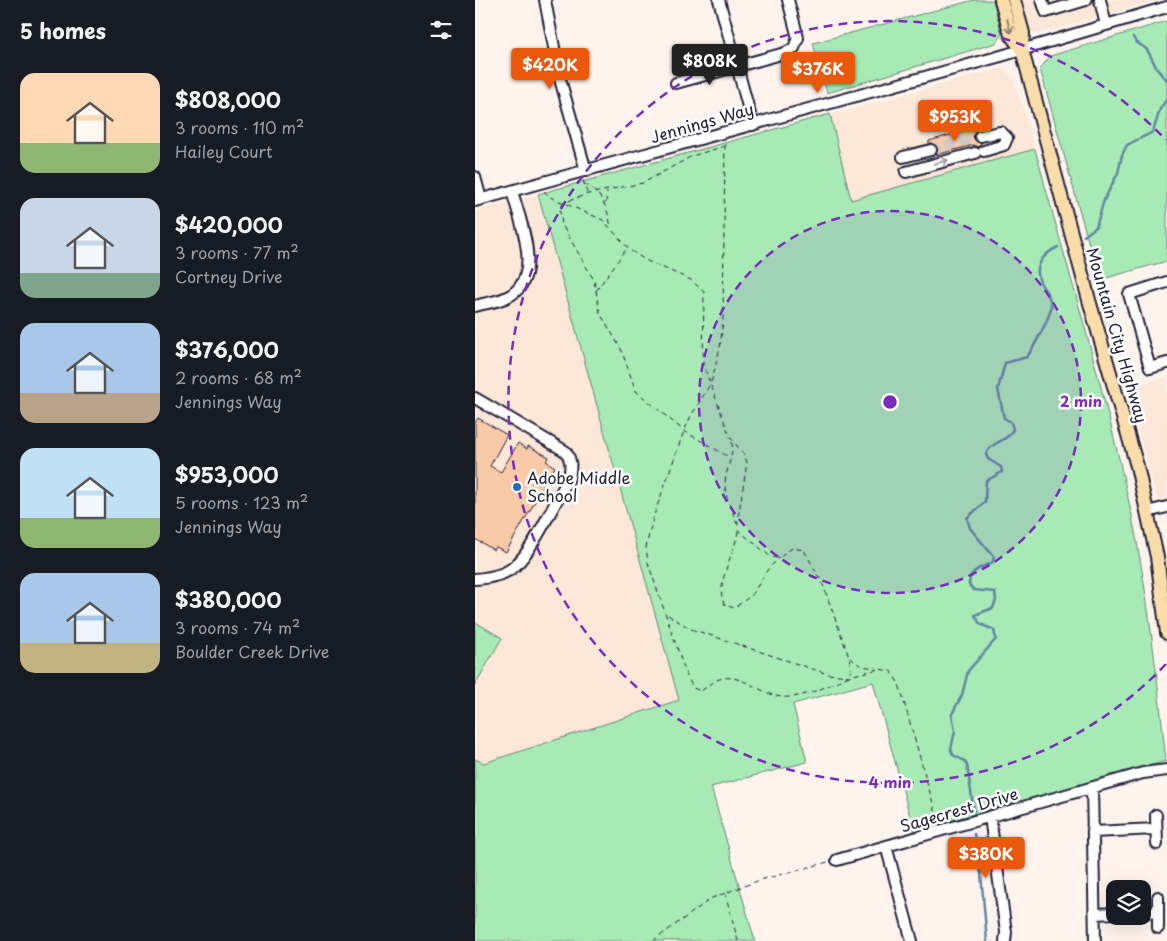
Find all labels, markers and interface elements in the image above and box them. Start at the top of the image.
text: 5 homes [20,14,106,46]
icon: filters [427,16,455,44]
one-way arrow [1004,18,1014,34]
pin: $808K [675,44,745,86]
pin: $420K [515,48,585,90]
text: $808K [683,48,737,72]
text: $420K [522,52,578,76]
pin: $376K [783,52,853,94]
text: $376K [792,56,844,80]
text: $808,000 [175,83,281,115]
icon: home [60,93,120,153]
street label: Jennings Way [647,96,756,148]
pin: $953K [920,100,990,142]
text: $953K [929,104,981,128]
text: 3 rooms · 110 m² [175,115,304,139]
text: Hailey Court [175,139,273,163]
one-way arrow [932,157,948,167]
text: $420,000 [175,208,283,240]
icon: home [60,218,120,278]
text: 3 rooms · 77 m² [175,240,299,264]
street label: Mountain City Highway [1081,244,1155,425]
text: Cortney Drive [175,264,283,288]
text: $376,000 [175,333,279,365]
icon: home [60,343,120,403]
text: 2 rooms · 68 m² [175,365,302,389]
text: Jennings Way [175,389,282,413]
text: 2 min [1060,389,1102,412]
centre of rings [881,393,899,411]
text: $953,000 [175,458,279,490]
place label: Adobe Middle School [527,465,631,507]
icon: home [60,468,120,528]
marker: Adobe Middle School [511,481,523,493]
text: 5 rooms · 123 m² [175,490,308,514]
text: Jennings Way [175,514,282,538]
text: $380,000 [175,583,282,615]
icon: home [60,593,120,653]
text: 3 rooms · 74 m² [175,615,300,639]
text: Boulder Creek Drive [175,639,329,663]
text: 4 min [869,770,911,793]
street label: Sagecrest Drive [897,781,1020,837]
pin: $380K [951,836,1021,879]
text: $380K [959,841,1013,865]
map controls [1106,880,1151,925]
button: layers [1106,880,1151,925]

